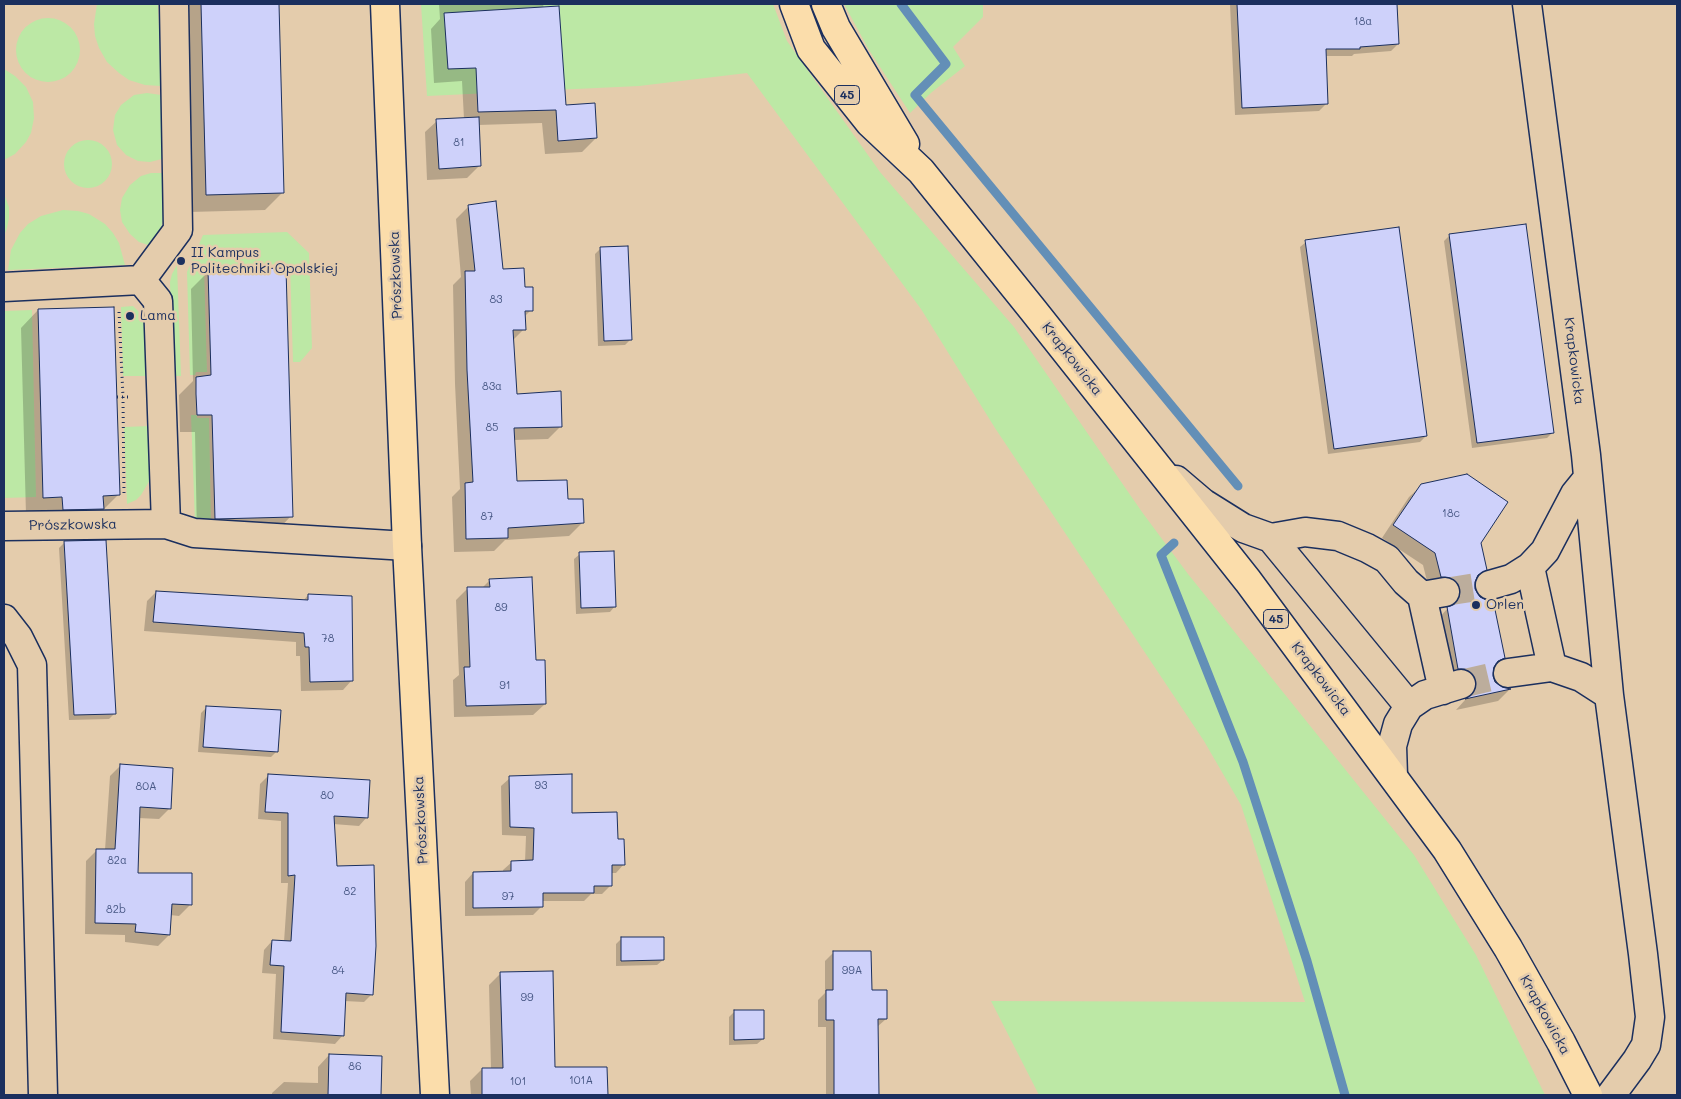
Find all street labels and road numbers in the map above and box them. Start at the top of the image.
road number: 45 [834,86,860,104]
street label: Prószkowska [386,231,406,319]
street label: Krapkowicka [1560,316,1588,406]
street label: Krapkowicka [1038,319,1106,399]
street label: Prószkowska [29,516,117,534]
road number: 45 [1264,610,1288,628]
street label: Krapkowicka [1288,639,1354,719]
street label: Prószkowska [410,776,432,864]
street label: Krapkowicka [1516,972,1574,1058]

